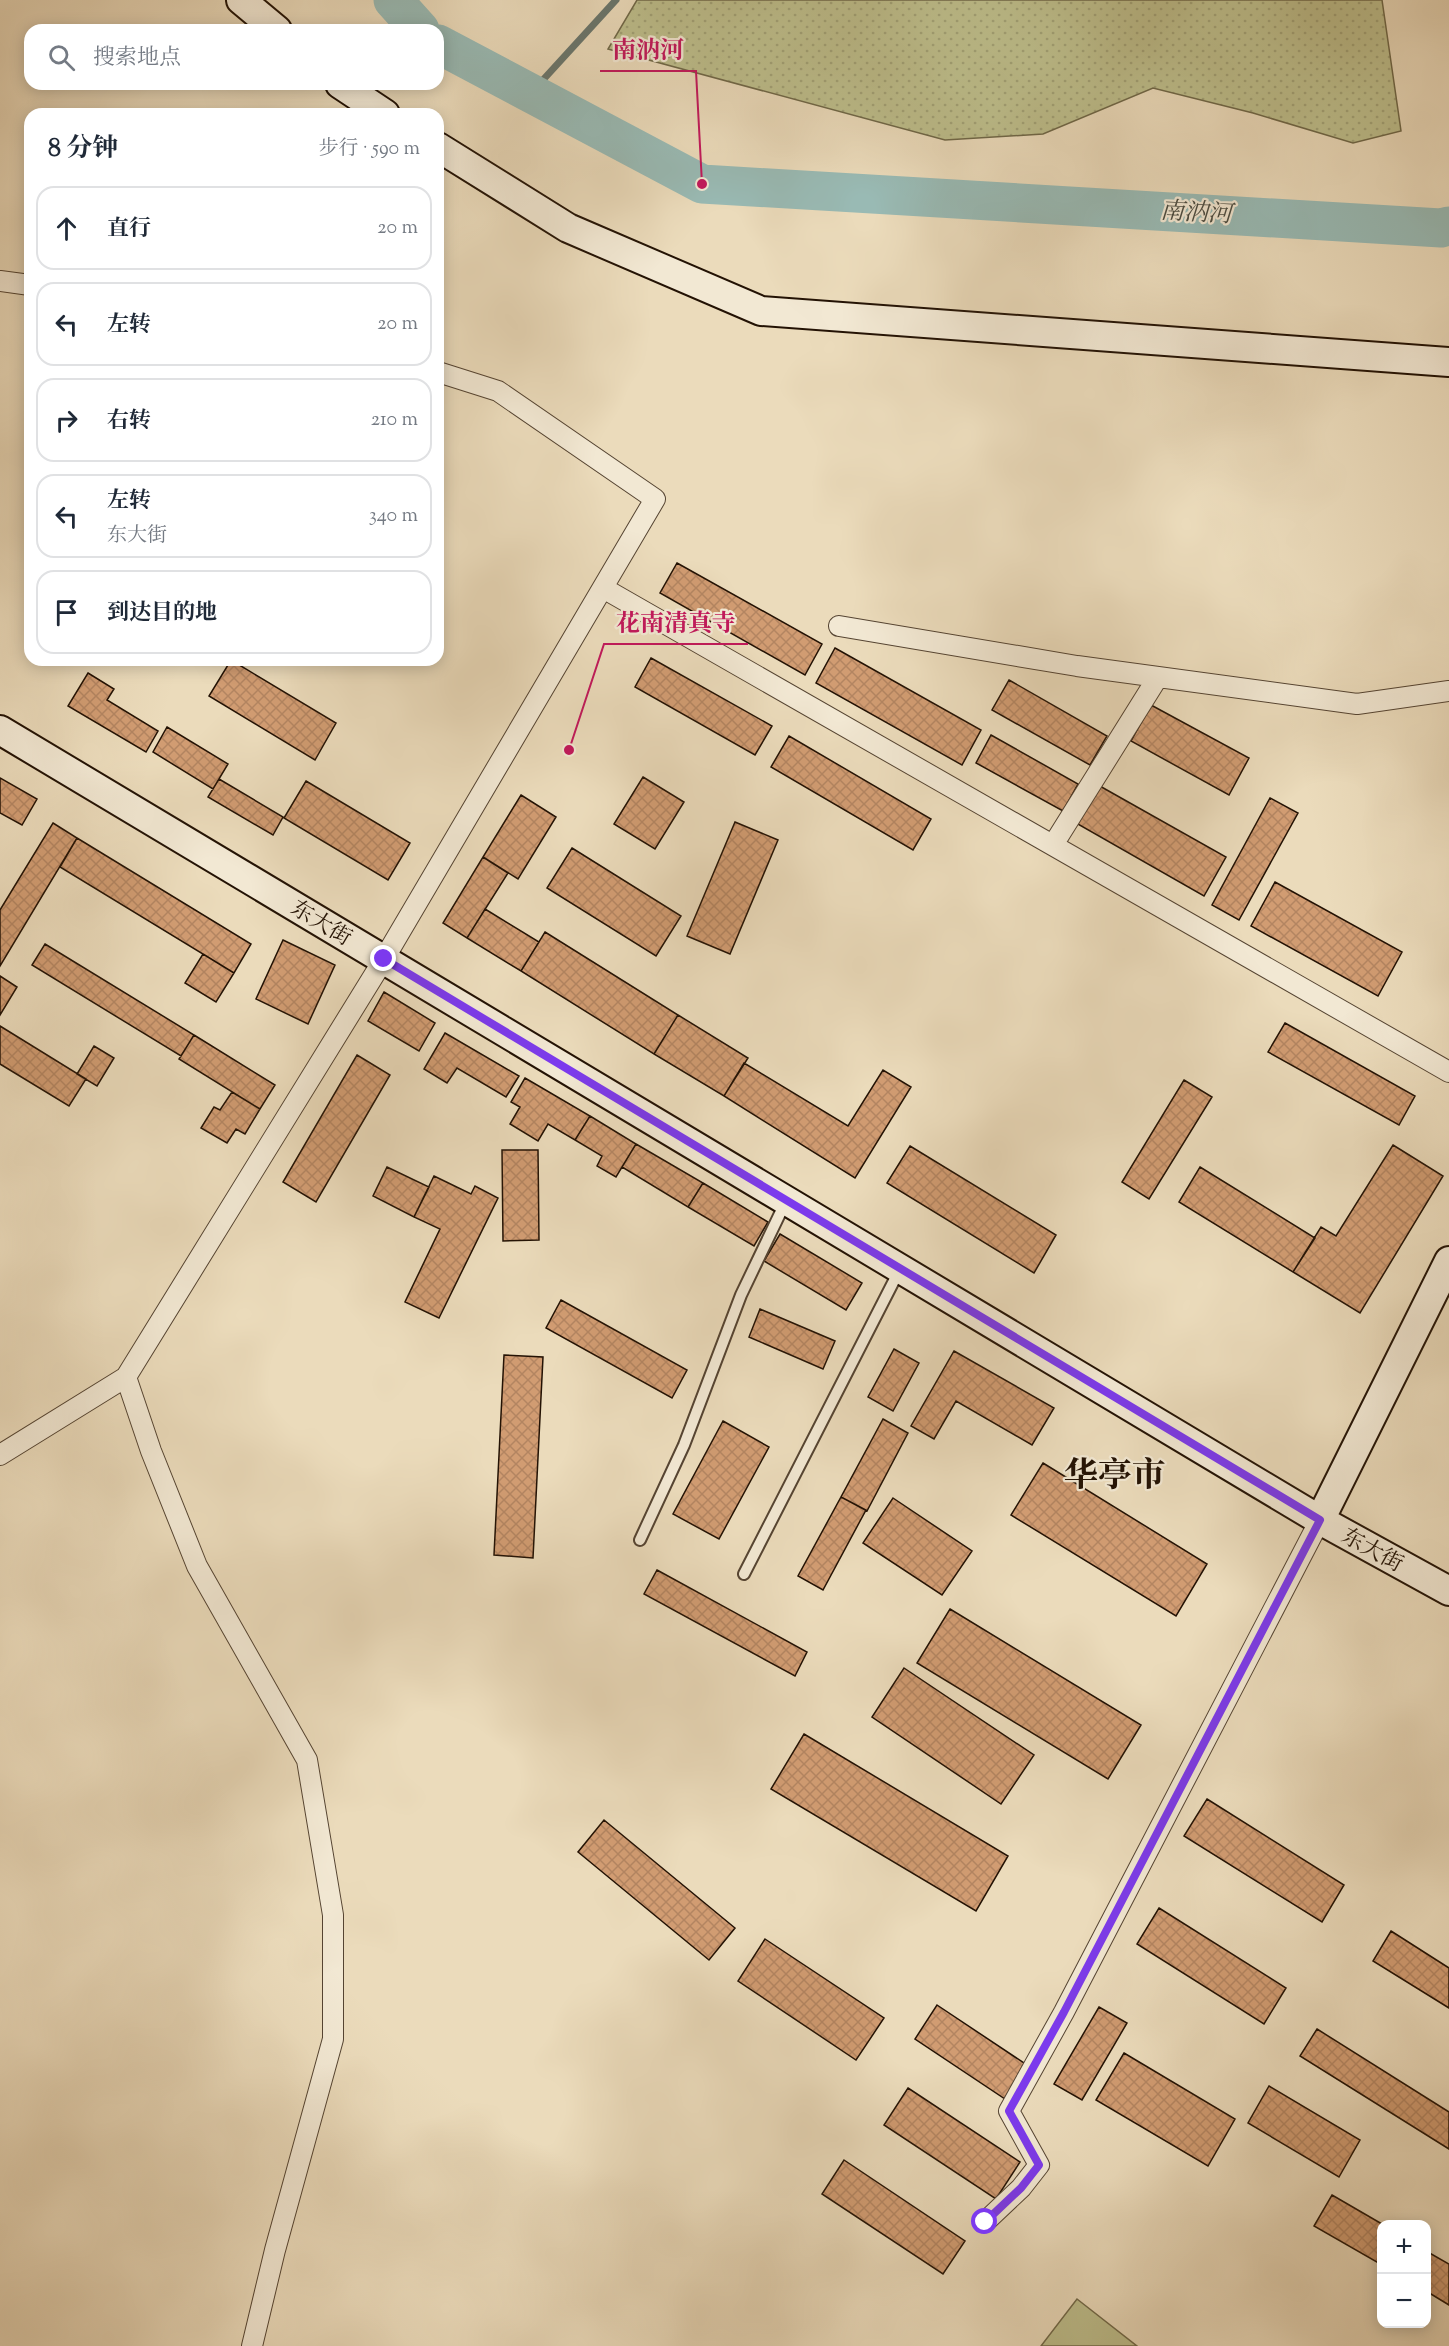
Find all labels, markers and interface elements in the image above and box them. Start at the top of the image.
search box [24,24,444,90]
callout: 南汭河 [600,29,696,71]
text: 南汭河 [612,35,684,69]
icon: search [45,41,78,74]
text: 搜索地点 [93,43,181,75]
text: 8 分钟 [48,131,119,168]
text: 步行 · 590 m [319,135,420,164]
water label: 南汭河 [1159,195,1237,233]
icon: ahead [50,212,83,245]
text: 直行 [107,214,151,246]
text: 20 m [377,214,418,243]
icon: left [50,308,83,341]
text: 左转 [107,310,151,342]
text: 20 m [377,310,418,339]
icon: right [50,404,83,437]
text: 右转 [107,406,151,438]
text: 210 m [371,406,418,435]
text: 左转 [107,486,151,518]
icon: left [50,500,83,533]
text: 340 m [369,502,418,531]
text: 东大街 [107,522,167,551]
icon: arrive [50,596,83,629]
text: 到达目的地 [107,598,217,630]
callout: 花南清真寺 [604,602,748,644]
text: 花南清真寺 [616,608,736,642]
street label: 东大街 [284,894,357,955]
route end [370,945,396,971]
district label: 华亭市 [1064,1453,1166,1502]
street label: 东大街 [1335,1522,1408,1582]
route start [971,2208,997,2234]
map controls [1377,2220,1431,2328]
button: + [1377,2220,1431,2274]
button: − [1377,2274,1431,2328]

